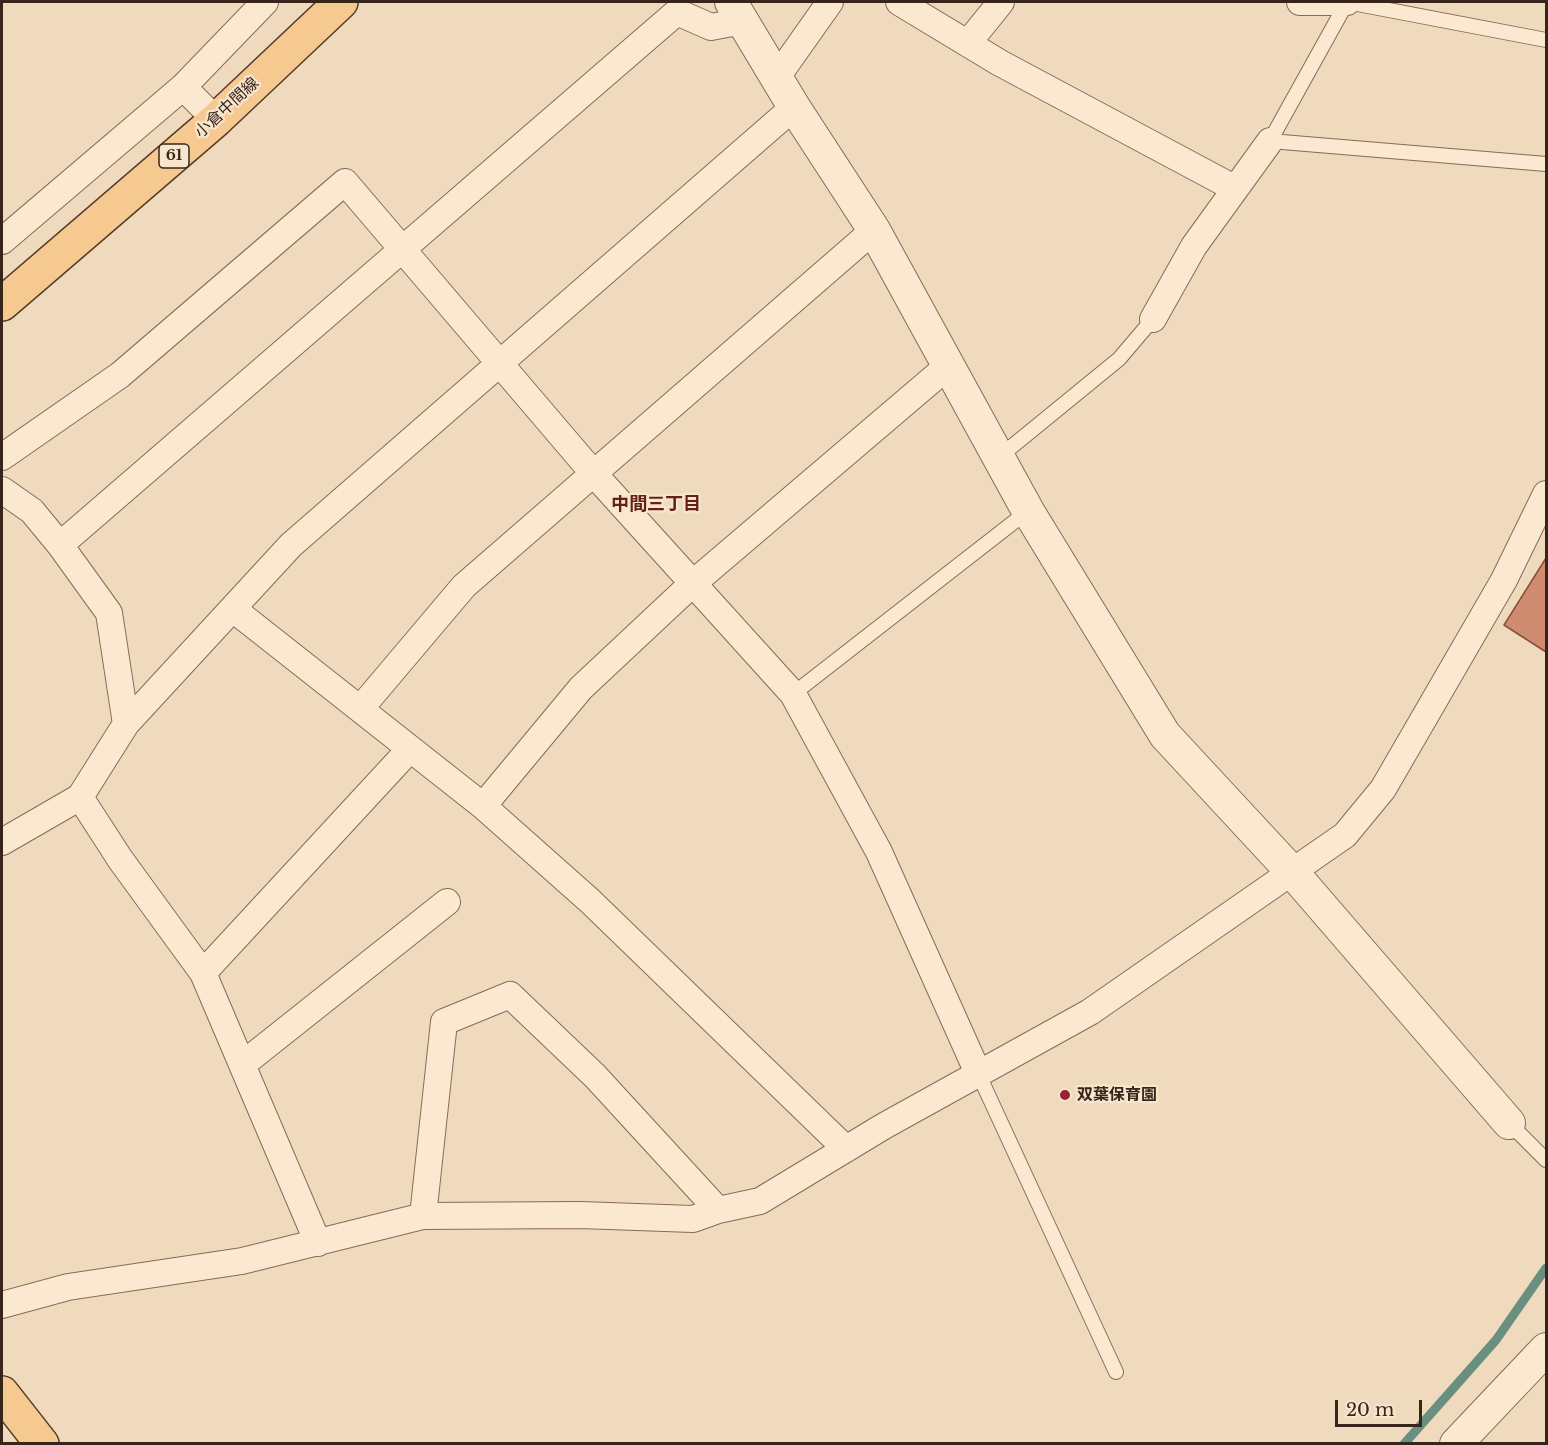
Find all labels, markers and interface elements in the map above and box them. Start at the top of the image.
street label: 小倉中間線 [191,74,263,142]
road number: 61 [159,144,189,168]
district label: 中間三丁目 [611,494,701,516]
place label: 双葉保育園 [1077,1085,1157,1105]
marker: 双葉保育園 [1058,1088,1072,1102]
scale bar [1338,1388,1425,1426]
text: 20 m [1346,1399,1394,1421]

